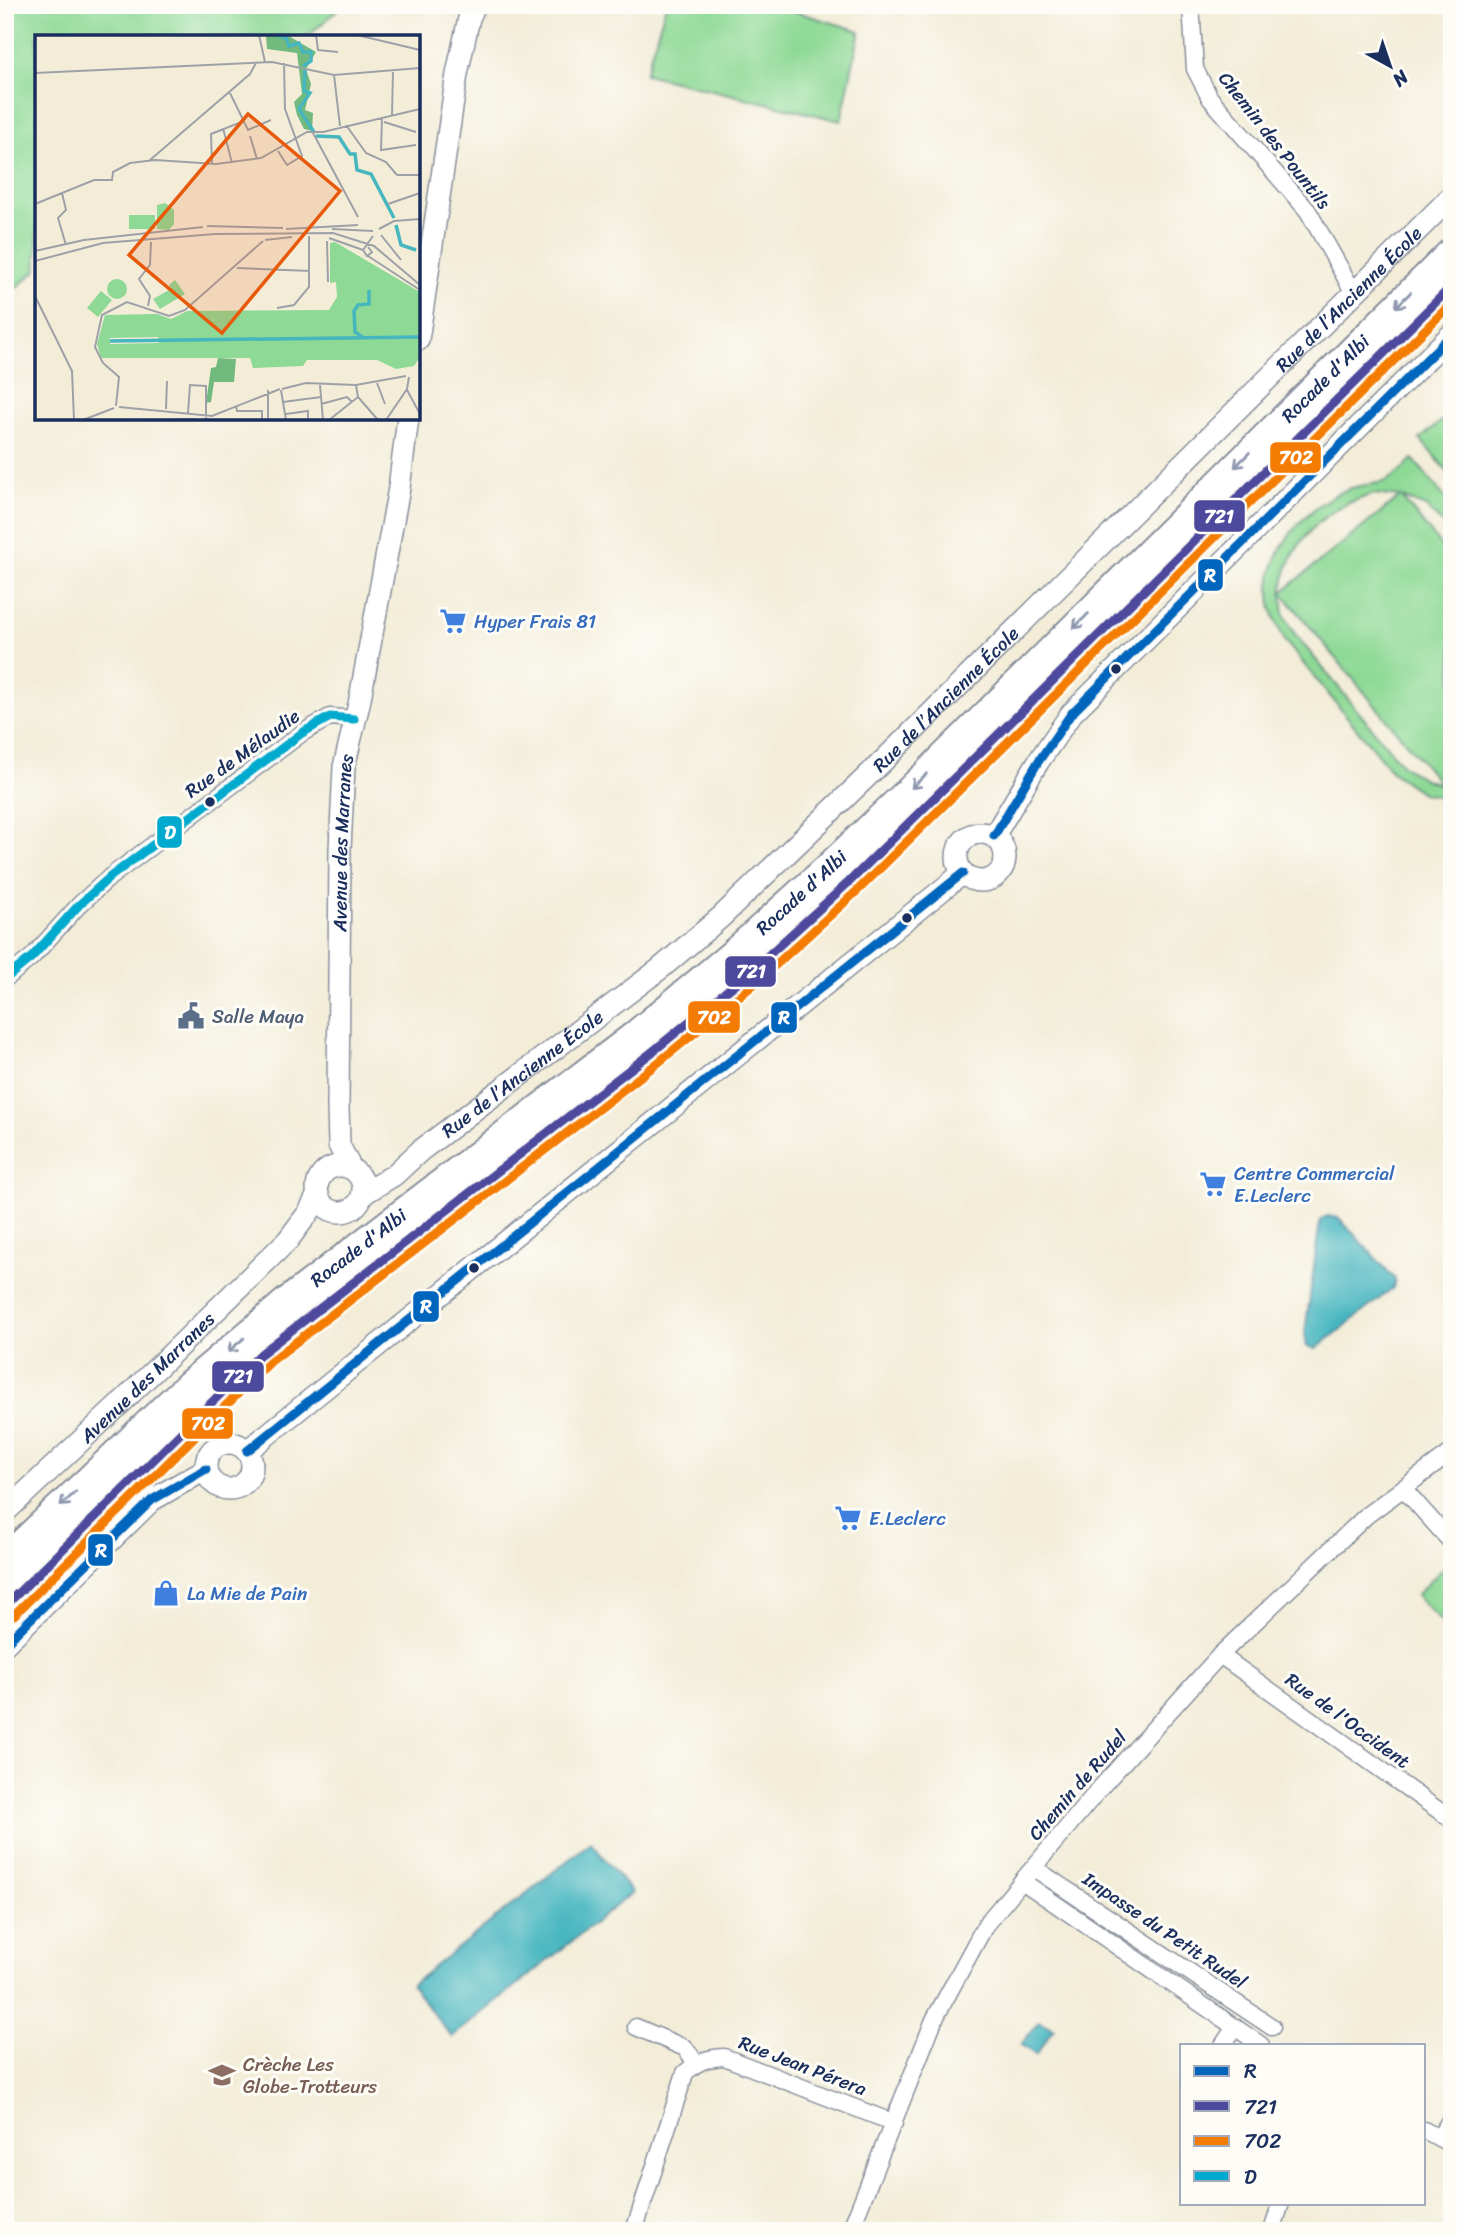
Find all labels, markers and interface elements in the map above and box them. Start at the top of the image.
north arrow [1356,32,1426,102]
inset map [35,35,420,420]
text: N [1384,61,1417,96]
street label: Chemin des Pountils [1210,64,1339,217]
street label: Rue de l’Ancienne École [1267,218,1430,380]
one-way arrow [1395,291,1412,308]
street label: Rocade d'Albi [1273,326,1378,431]
line badge: 702 [1269,441,1322,474]
text: 702 [1279,441,1313,474]
one-way arrow [1233,451,1250,468]
line badge: 721 [1193,499,1246,533]
text: 721 [1204,500,1234,533]
line badge: R [1197,558,1224,592]
text: R [1203,559,1216,592]
place label: Hyper Frais 81 [474,605,596,638]
supermarket icon: Hyper Frais 81 [438,606,468,636]
one-way arrow [1072,612,1089,629]
street label: Rue de l’Ancienne École [864,618,1027,780]
unlabelled marker [1109,662,1123,676]
street label: Rue de Mélaudie [178,700,307,807]
street label: Avenue des Marranes [323,750,364,933]
one-way arrow [911,773,928,790]
unlabelled marker [203,795,217,809]
line badge: D [156,815,183,849]
text: D [164,816,176,849]
street label: Rocade d'Albi [748,841,856,943]
unlabelled marker [900,911,914,925]
line badge: 721 [724,955,777,988]
text: 721 [736,955,766,988]
place label: Salle Maya [212,1000,305,1033]
line badge: 702 [687,1000,741,1034]
public building icon: Salle Maya [176,1001,206,1031]
street label: Rue de l’Ancienne École [434,1001,611,1146]
text: 702 [697,1001,731,1034]
line badge: R [770,1001,798,1034]
text: R [777,1001,790,1034]
place label: Centre Commercial E.Leclerc [1234,1157,1395,1212]
supermarket icon: Centre Commercial E.Leclerc [1198,1169,1228,1199]
street label: Rocade d'Albi [303,1199,415,1296]
unlabelled marker [467,1261,481,1275]
line badge: R [412,1290,440,1323]
text: R [419,1290,432,1323]
street label: Avenue des Marranes [71,1303,223,1452]
one-way arrow [227,1337,245,1353]
line badge: 721 [211,1360,265,1393]
text: 721 [223,1360,253,1393]
line badge: 702 [181,1407,234,1440]
text: 702 [191,1407,225,1440]
one-way arrow [60,1491,77,1508]
place label: E.Leclerc [869,1502,946,1535]
supermarket icon: E.Leclerc [833,1503,863,1533]
line badge: R [87,1533,114,1567]
text: R [94,1534,107,1567]
place label: La Mie de Pain [187,1577,307,1610]
shop icon: La Mie de Pain [151,1578,181,1608]
street label: Rue de l'Occident [1278,1664,1417,1777]
street label: Chemin de Rudel [1020,1722,1135,1848]
street label: Impasse du Petit Rudel [1075,1862,1254,1998]
street label: Rue Jean Pérera [734,2026,872,2105]
legend [1180,2044,1426,2204]
place label: Crèche Les Globe-Trotteurs [243,2048,377,2103]
text: R [1244,2052,1257,2090]
school or university icon: Crèche Les Globe-Trotteurs [207,2060,237,2090]
text: 721 [1244,2088,1277,2126]
text: 702 [1244,2122,1281,2160]
text: D [1244,2158,1257,2196]

